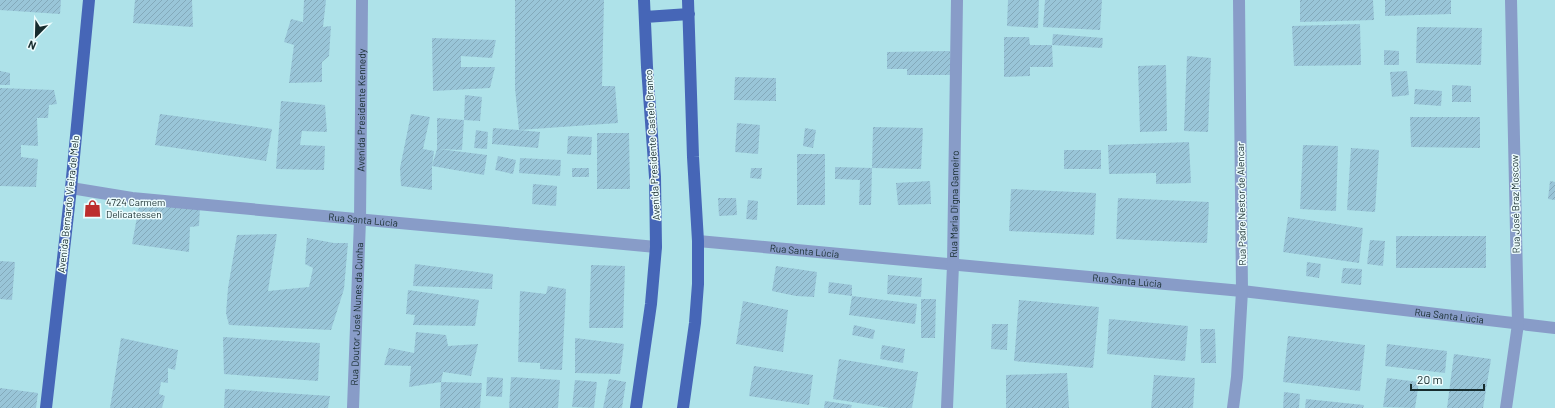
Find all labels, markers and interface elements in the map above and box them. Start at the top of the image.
north arrow [16,16,56,56]
text: N [26,38,38,53]
street label: Avenida Presidente Kennedy [354,48,368,172]
street label: Avenida Presidente Castelo Branco [642,69,662,221]
street label: Avenida Bernardo Vieira de Melo [55,134,81,274]
street label: Rua Padre Nestor de Alencar [1234,142,1248,266]
street label: Rua Maria Digna Gameiro [947,150,961,258]
street label: Rua José Braz Moscow [1508,155,1522,253]
place label: 4724 Carmem Delicatessen [106,196,165,220]
shop icon: 4724 Carmem Delicatessen [83,198,103,218]
street label: Rua Santa Lúcia [328,210,398,229]
street label: Rua Doutor José Nunes da Cunha [348,242,365,386]
street label: Rua Santa Lúcia [769,242,840,260]
street label: Rua Santa Lúcia [1092,271,1162,290]
street label: Rua Santa Lúcia [1414,305,1485,326]
scale bar [1411,366,1484,392]
text: 20 m [1417,372,1443,386]

